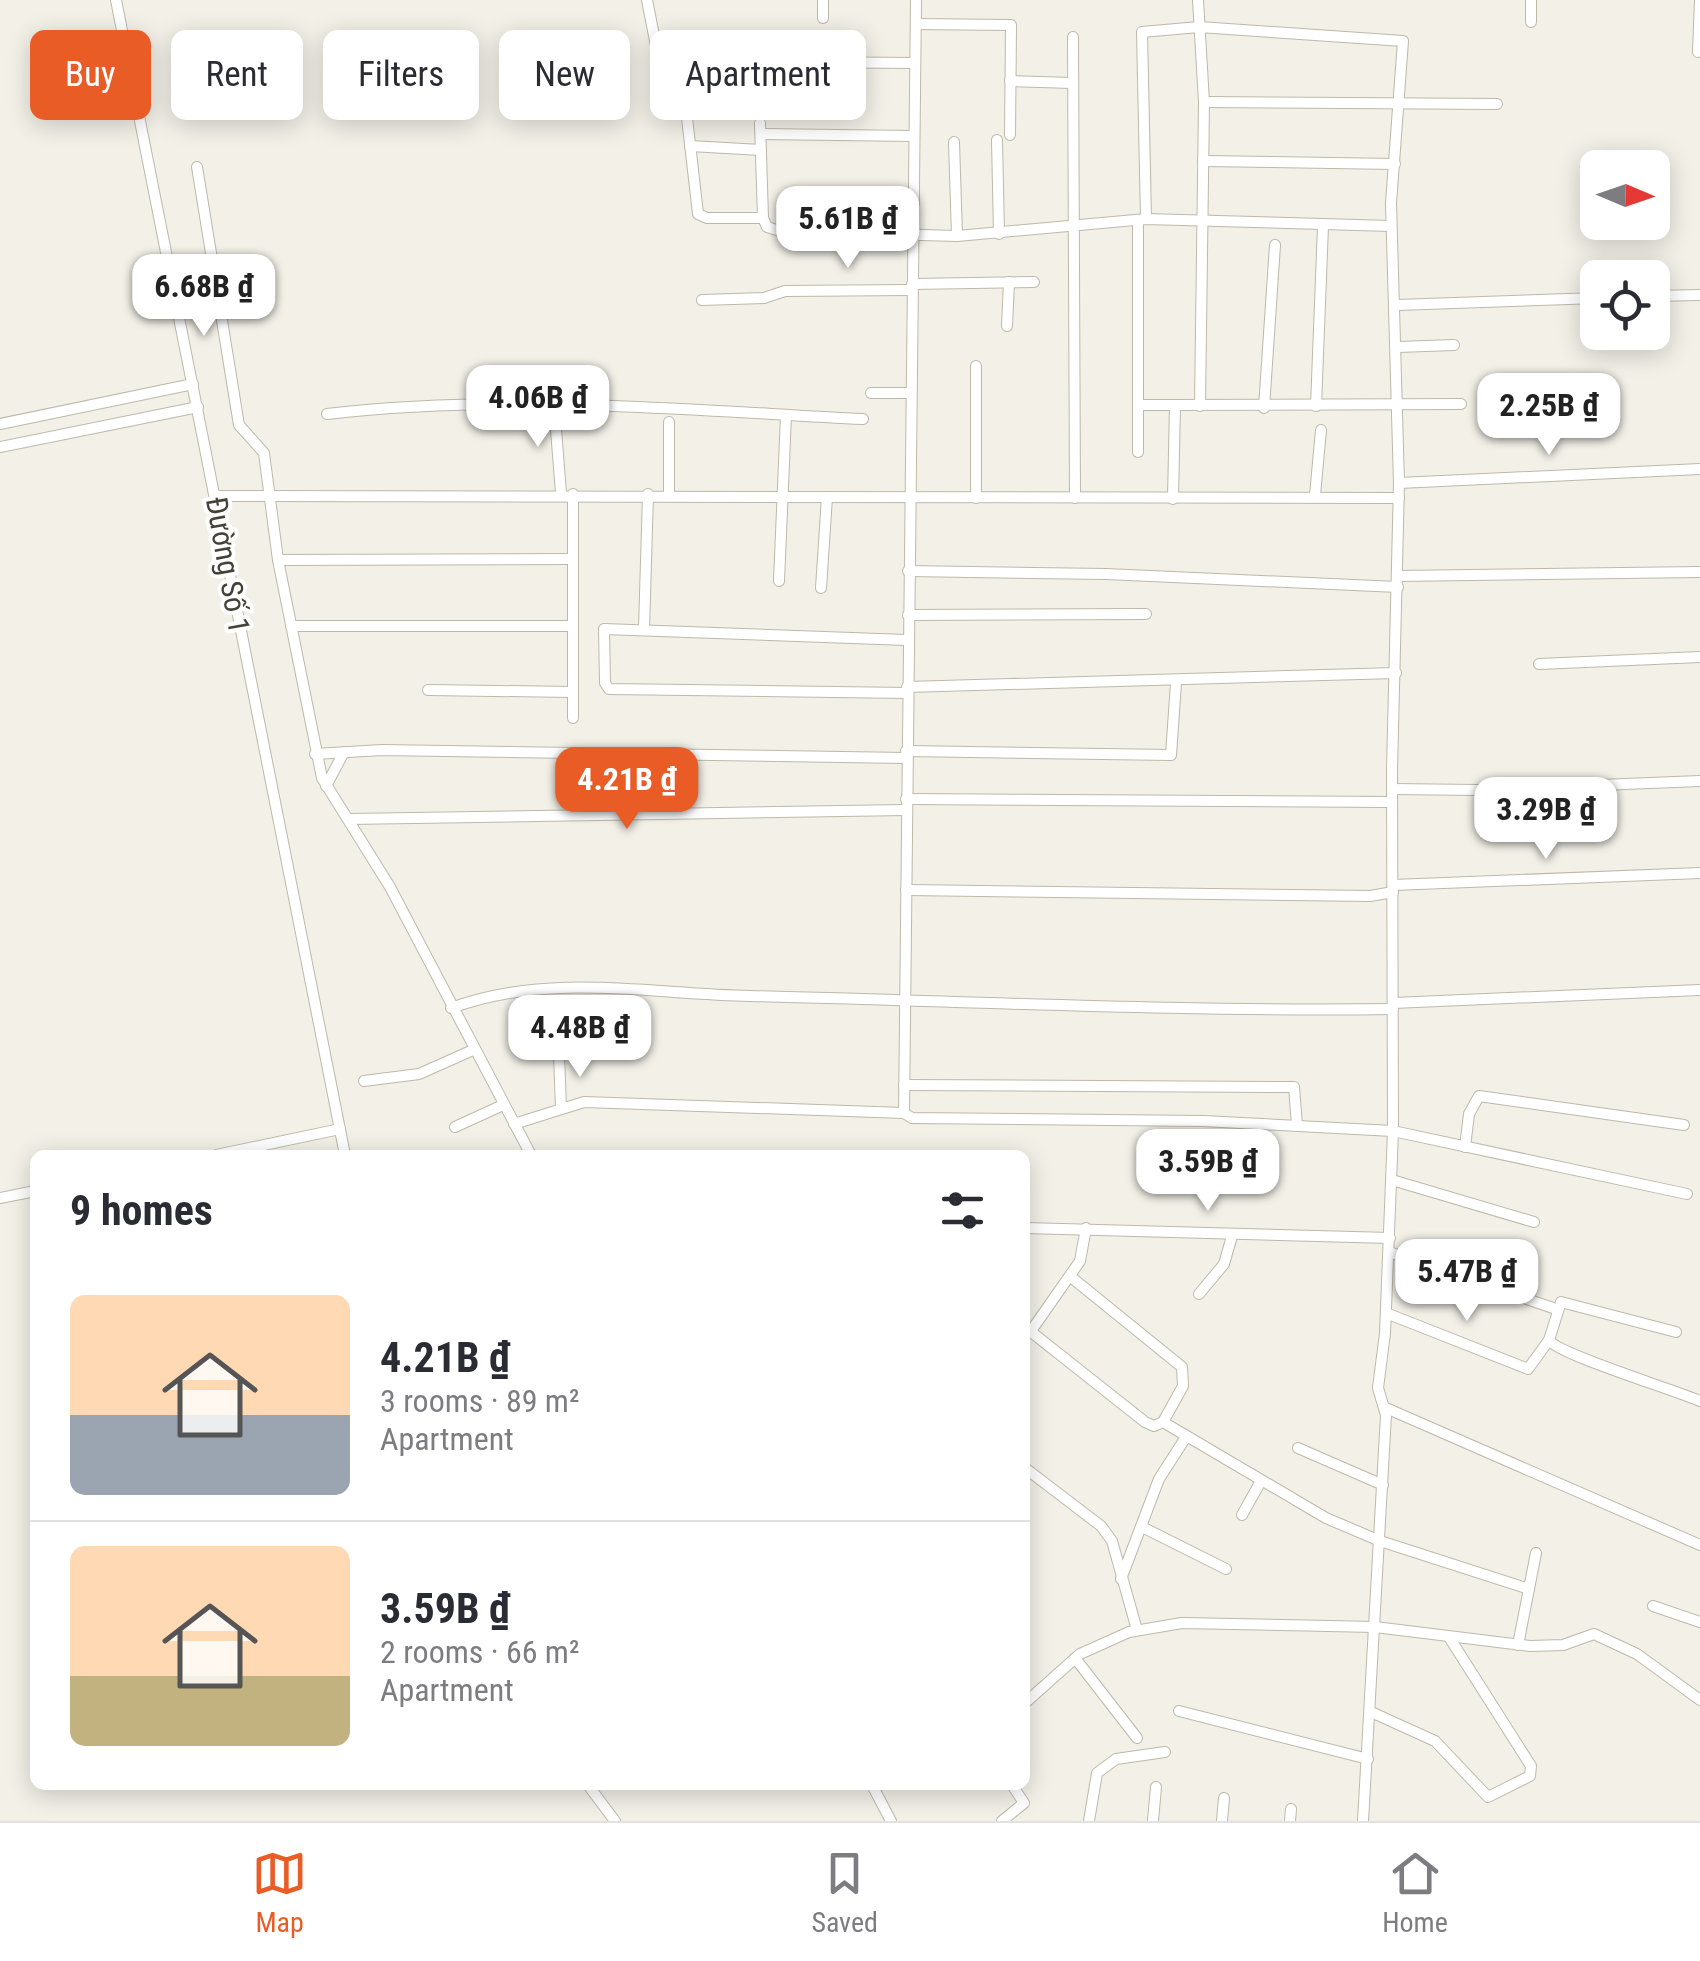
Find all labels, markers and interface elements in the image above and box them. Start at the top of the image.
chip: Buy [30,30,151,120]
chip: Rent [171,30,303,120]
chip: Filters [323,30,479,120]
chip: New [499,30,630,120]
chip: Apartment [650,30,866,120]
north arrow [1580,150,1670,240]
map controls [1580,150,1670,350]
pin: 5.61B ₫ [756,186,940,271]
text: 5.61B ₫ [798,199,898,237]
pin: 6.68B ₫ [112,254,296,339]
button: locate [1580,260,1670,350]
text: 6.68B ₫ [154,267,254,305]
pin: 4.06B ₫ [446,365,630,450]
pin: 2.25B ₫ [1457,373,1641,458]
text: 4.06B ₫ [488,378,588,416]
text: 2.25B ₫ [1499,386,1599,424]
street label: Đường Số 1 [199,494,257,636]
pin: 4.21B ₫ [535,747,719,832]
text: 4.21B ₫ [577,760,677,798]
pin: 3.29B ₫ [1454,777,1638,862]
text: 3.29B ₫ [1496,790,1596,828]
pin: 4.48B ₫ [488,995,672,1080]
text: 4.48B ₫ [530,1008,630,1046]
pin: 3.59B ₫ [1116,1129,1300,1214]
text: 3.59B ₫ [1158,1142,1258,1180]
icon: filters [935,1183,990,1238]
text: 9 homes [70,1186,213,1235]
pin: 5.47B ₫ [1375,1239,1559,1324]
text: 5.47B ₫ [1417,1252,1517,1290]
text: 4.21B ₫ [380,1333,511,1382]
icon: home [150,1335,270,1455]
text: 3 rooms · 89 m² [380,1382,579,1420]
text: Apartment [380,1420,514,1458]
text: 3.59B ₫ [380,1584,511,1633]
icon: home [150,1586,270,1706]
text: 2 rooms · 66 m² [380,1633,579,1671]
text: Apartment [380,1671,514,1709]
tab: Map [252,1846,307,1939]
tab: Saved [811,1846,878,1939]
tab: Home [1382,1846,1448,1939]

